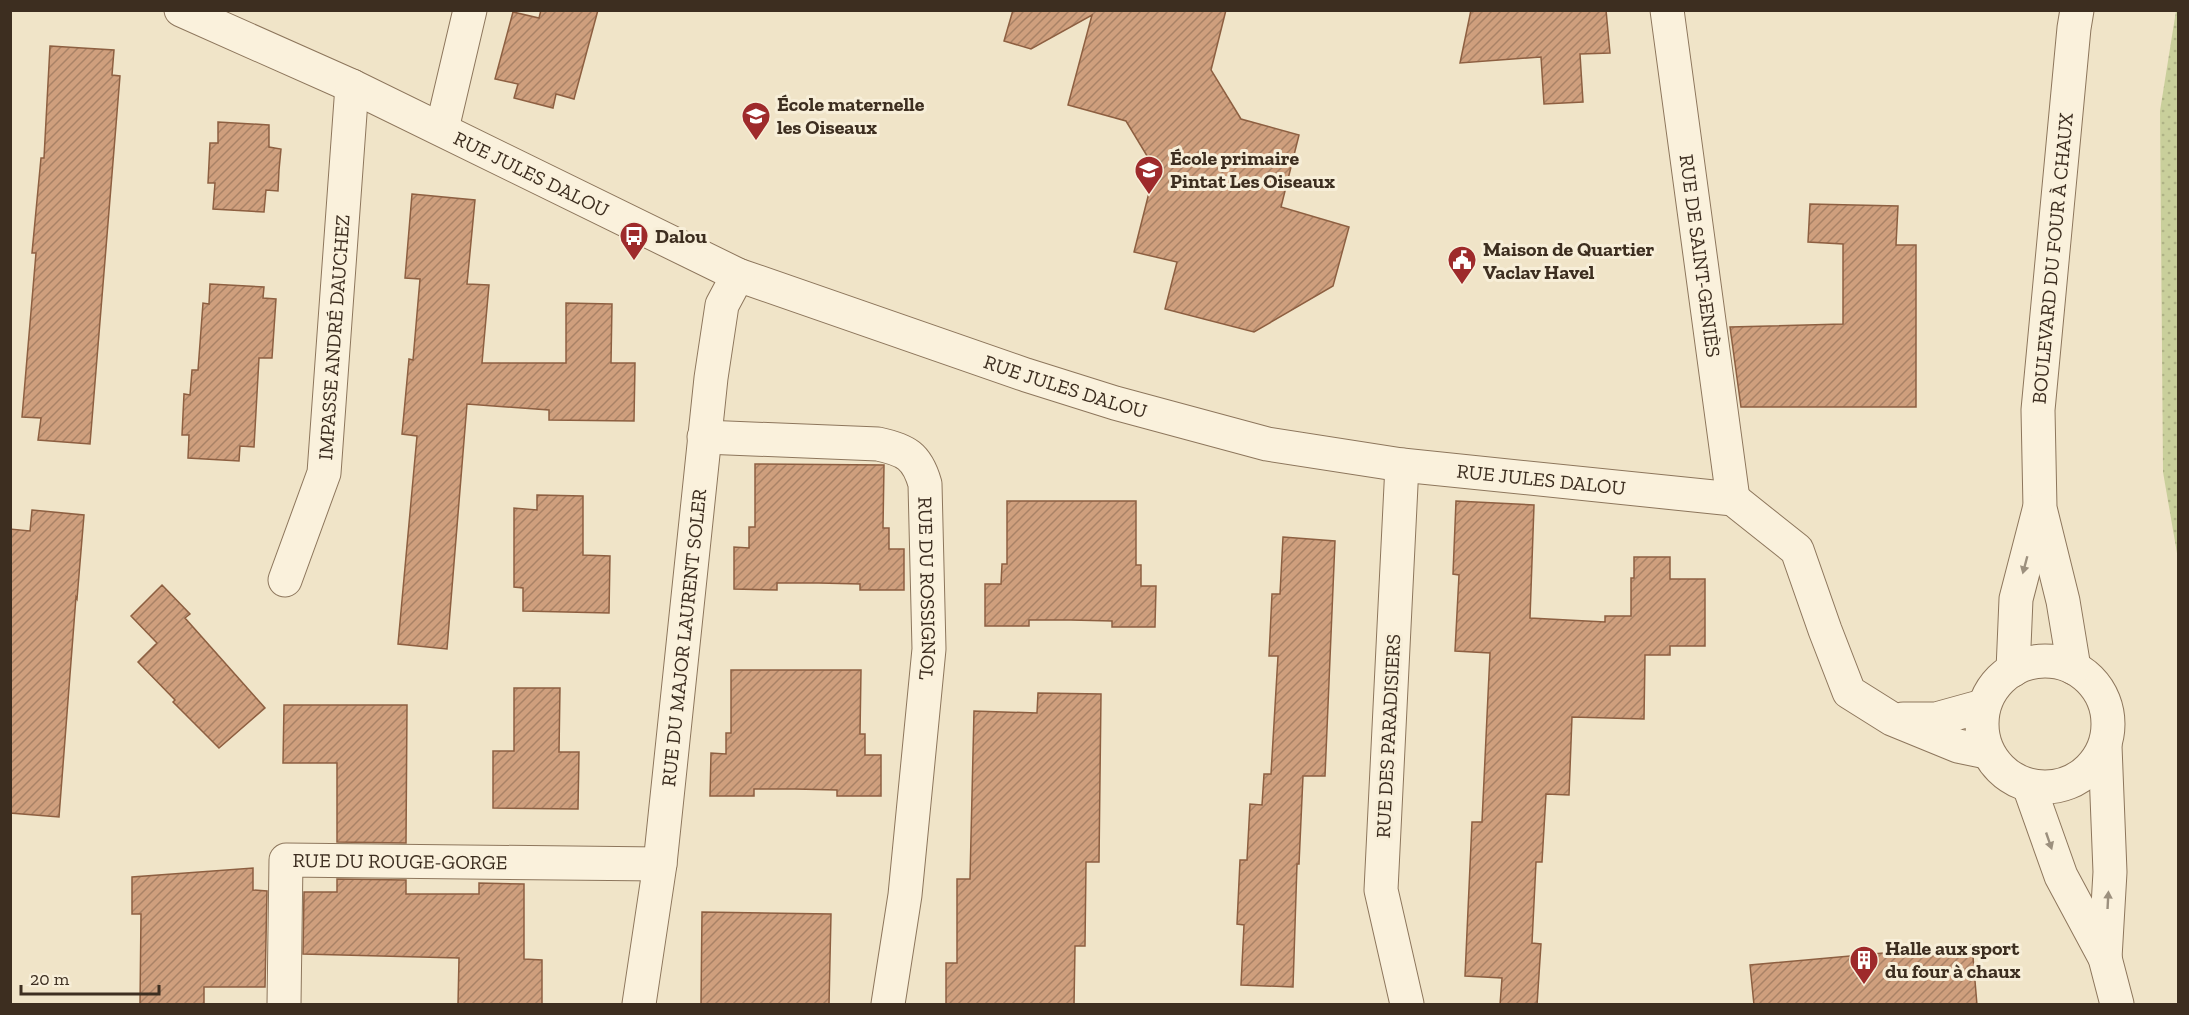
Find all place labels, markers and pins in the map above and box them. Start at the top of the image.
place label: École maternelle les Oiseaux [777,92,925,139]
school or university icon: École maternelle les Oiseaux [740,100,772,142]
place label: École primaire Pintat Les Oiseaux [1170,146,1335,193]
school or university icon: École primaire Pintat Les Oiseaux [1133,154,1165,196]
bus stop icon: Dalou [618,220,650,262]
place label: Dalou [655,224,707,248]
place label: Maison de Quartier Vaclav Havel [1483,237,1655,284]
public building icon: Maison de Quartier Vaclav Havel [1446,244,1478,286]
place label: Halle aux sport du four à chaux [1885,936,2021,983]
building icon: Halle aux sport du four à chaux [1848,944,1880,986]

